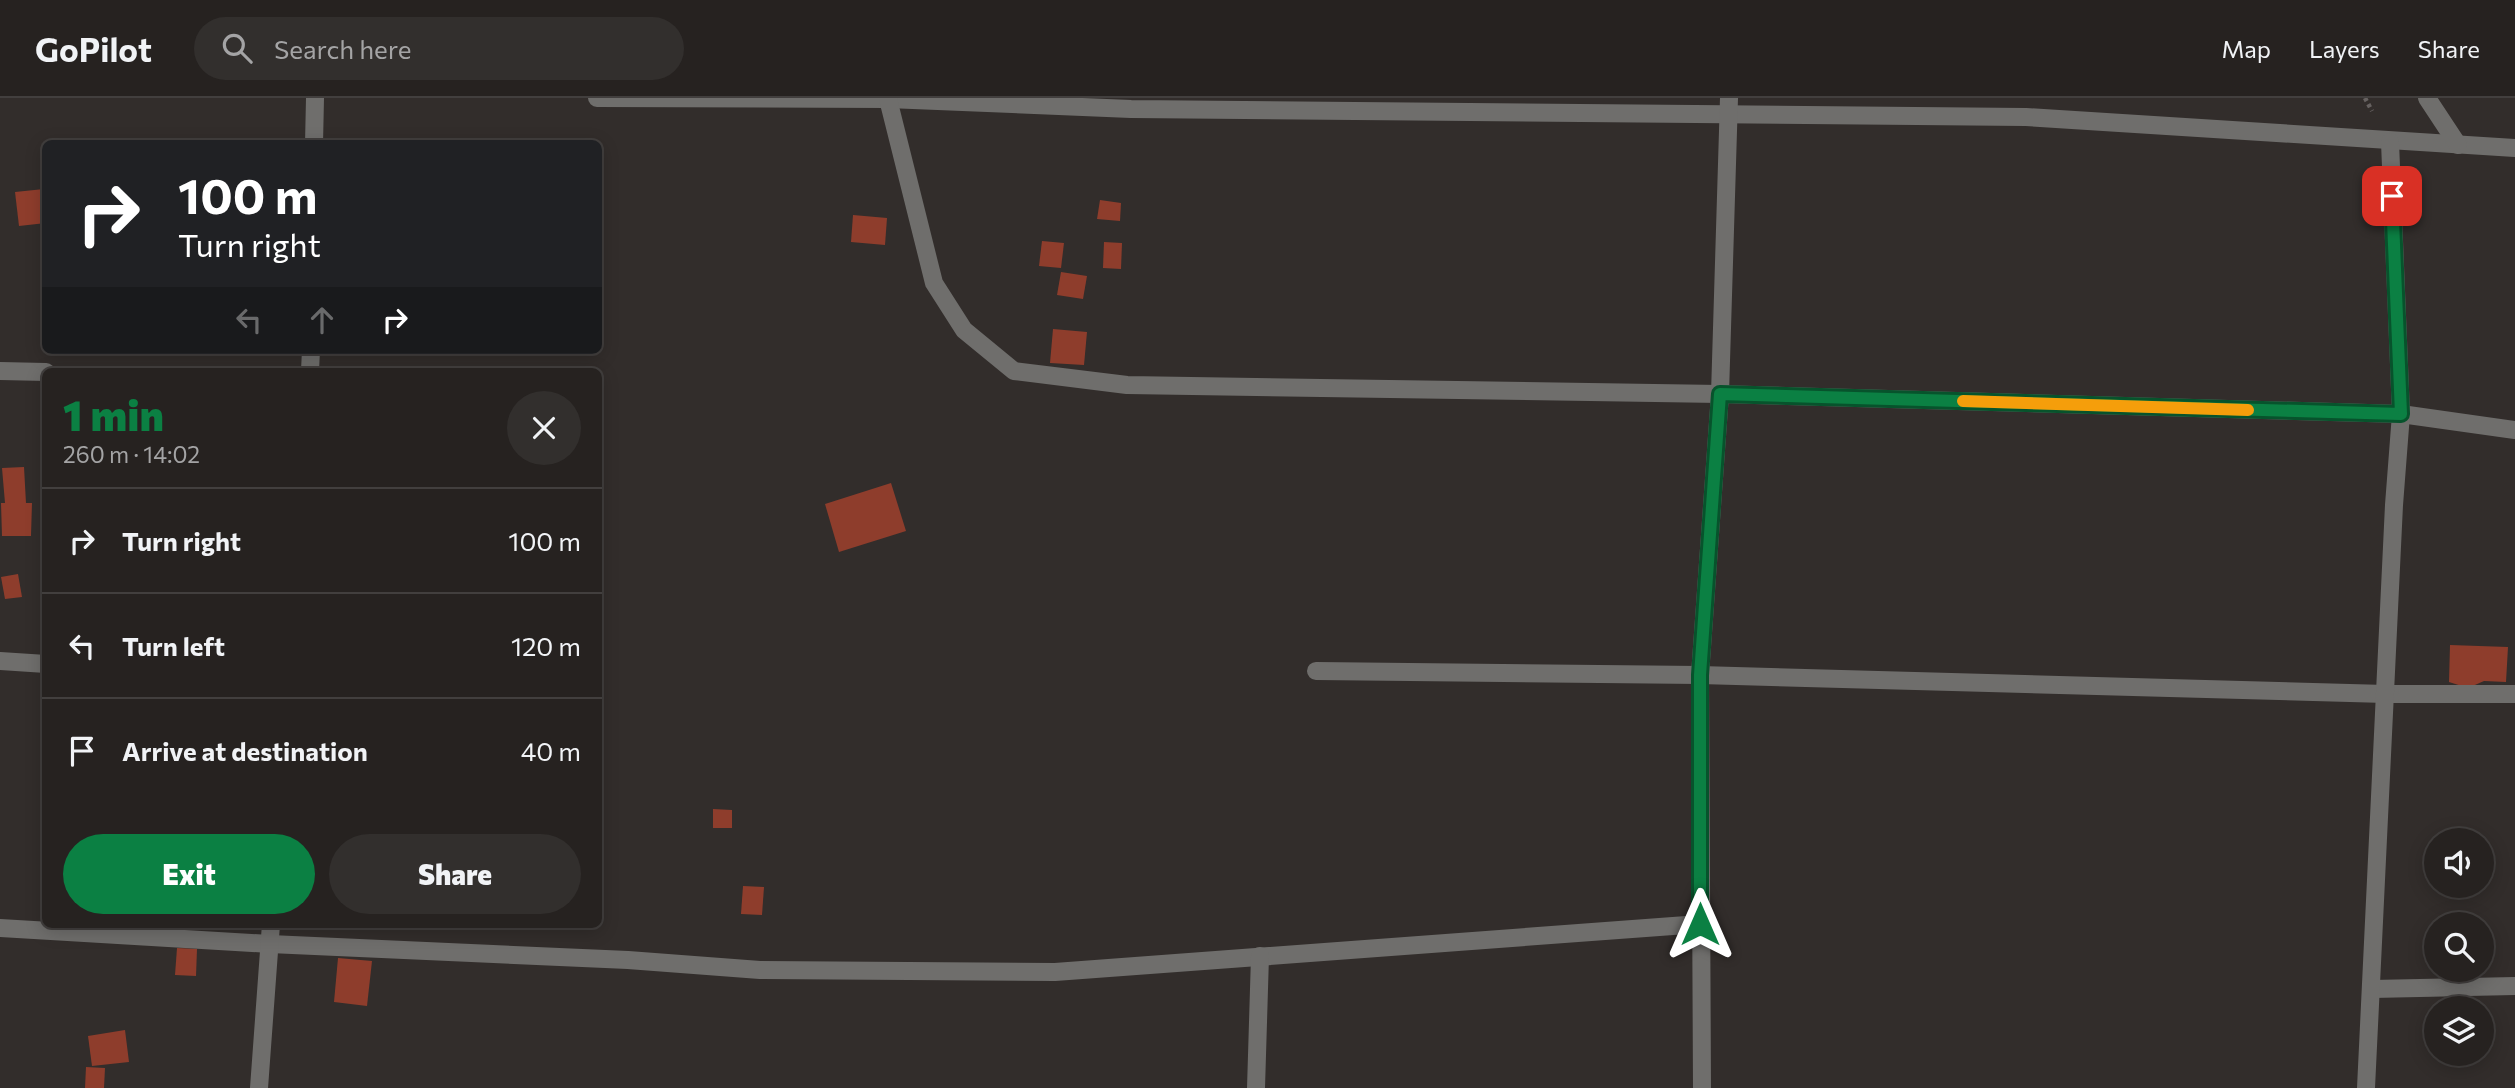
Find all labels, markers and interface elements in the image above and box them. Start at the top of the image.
search box [194,17,684,80]
text: GoPilot [35,28,152,69]
icon: search [218,29,256,67]
text: Search here [274,33,411,64]
text: Map [2222,34,2271,63]
text: Layers [2309,34,2380,63]
text: Share [2418,34,2480,63]
text: 100 m [178,164,317,224]
pin [2362,166,2422,226]
icon: right [63,168,154,259]
icon: arrive [2373,177,2411,215]
text: Turn right [178,224,321,264]
icon: left [230,301,268,339]
icon: ahead [303,301,341,339]
icon: right [376,301,414,339]
text: 1 min [63,388,164,440]
button: close [507,391,581,465]
text: 260 m · 14:02 [63,440,200,468]
icon: right [63,522,101,560]
text: Turn right [122,525,241,556]
text: 100 m [508,525,581,556]
icon: left [63,627,101,665]
text: Turn left [122,630,225,661]
text: 120 m [511,630,581,661]
icon: arrive [63,732,101,770]
text: Arrive at destination [122,735,368,766]
text: 40 m [521,735,581,766]
map controls [2424,828,2494,1066]
button: sound [2424,828,2494,898]
button: Exit [63,834,315,914]
button: Share [329,834,581,914]
position arrow [1663,887,1737,961]
button: search [2424,912,2494,982]
button: layers [2424,996,2494,1066]

